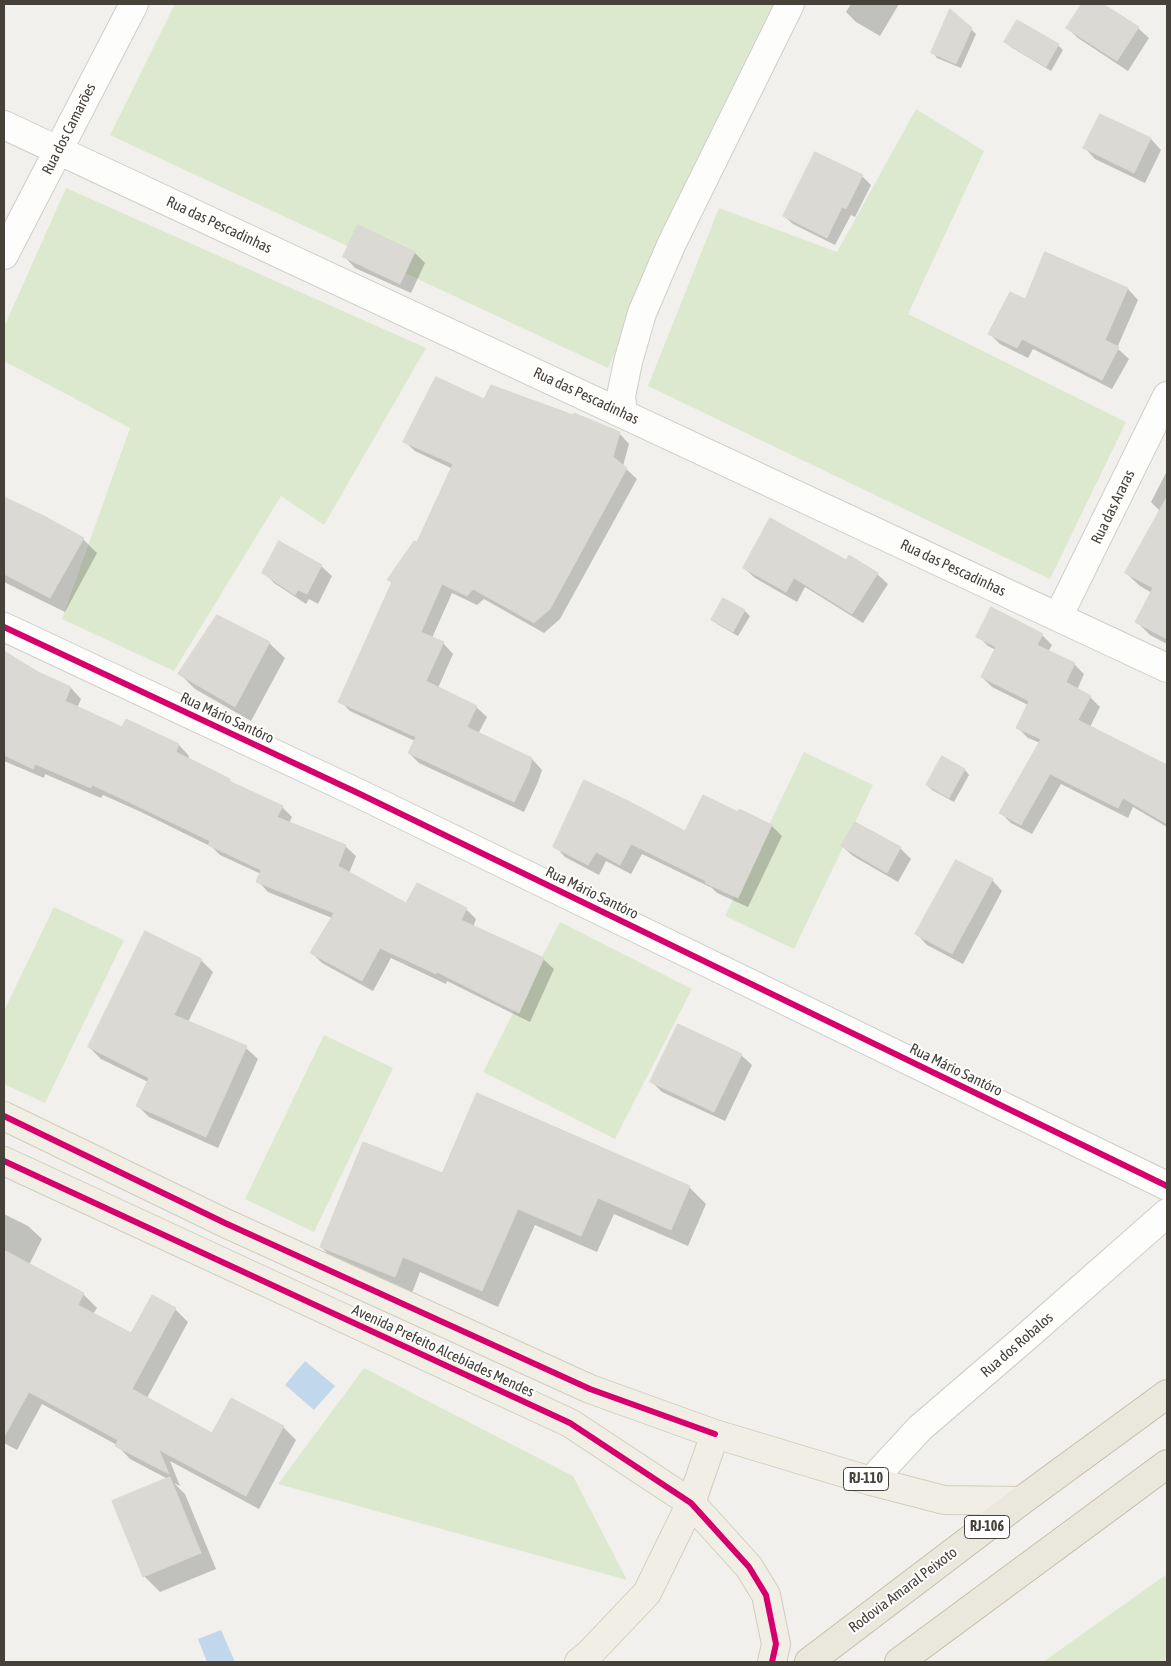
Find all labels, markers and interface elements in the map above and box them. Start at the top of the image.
street label: Rua dos Camarões [38,80,100,178]
street label: Rua das Pescadinhas [163,193,275,257]
street label: Rua das Pescadinhas [530,364,642,428]
street label: Rua das Araras [1087,467,1139,547]
street label: Rua das Pescadinhas [897,536,1009,600]
street label: Rua Mário Santóro [177,688,277,748]
street label: Rua Mário Santóro [543,863,641,923]
street label: Rua Mário Santóro [907,1040,1005,1100]
street label: Avenida Prefeito Alcebíades Mendes [349,1301,537,1401]
street label: Rua dos Robalos [977,1309,1057,1381]
road number: RJ-110 [844,1468,888,1490]
road number: RJ-106 [964,1515,1010,1538]
street label: Rodovia Amaral Peixoto [845,1543,961,1637]

